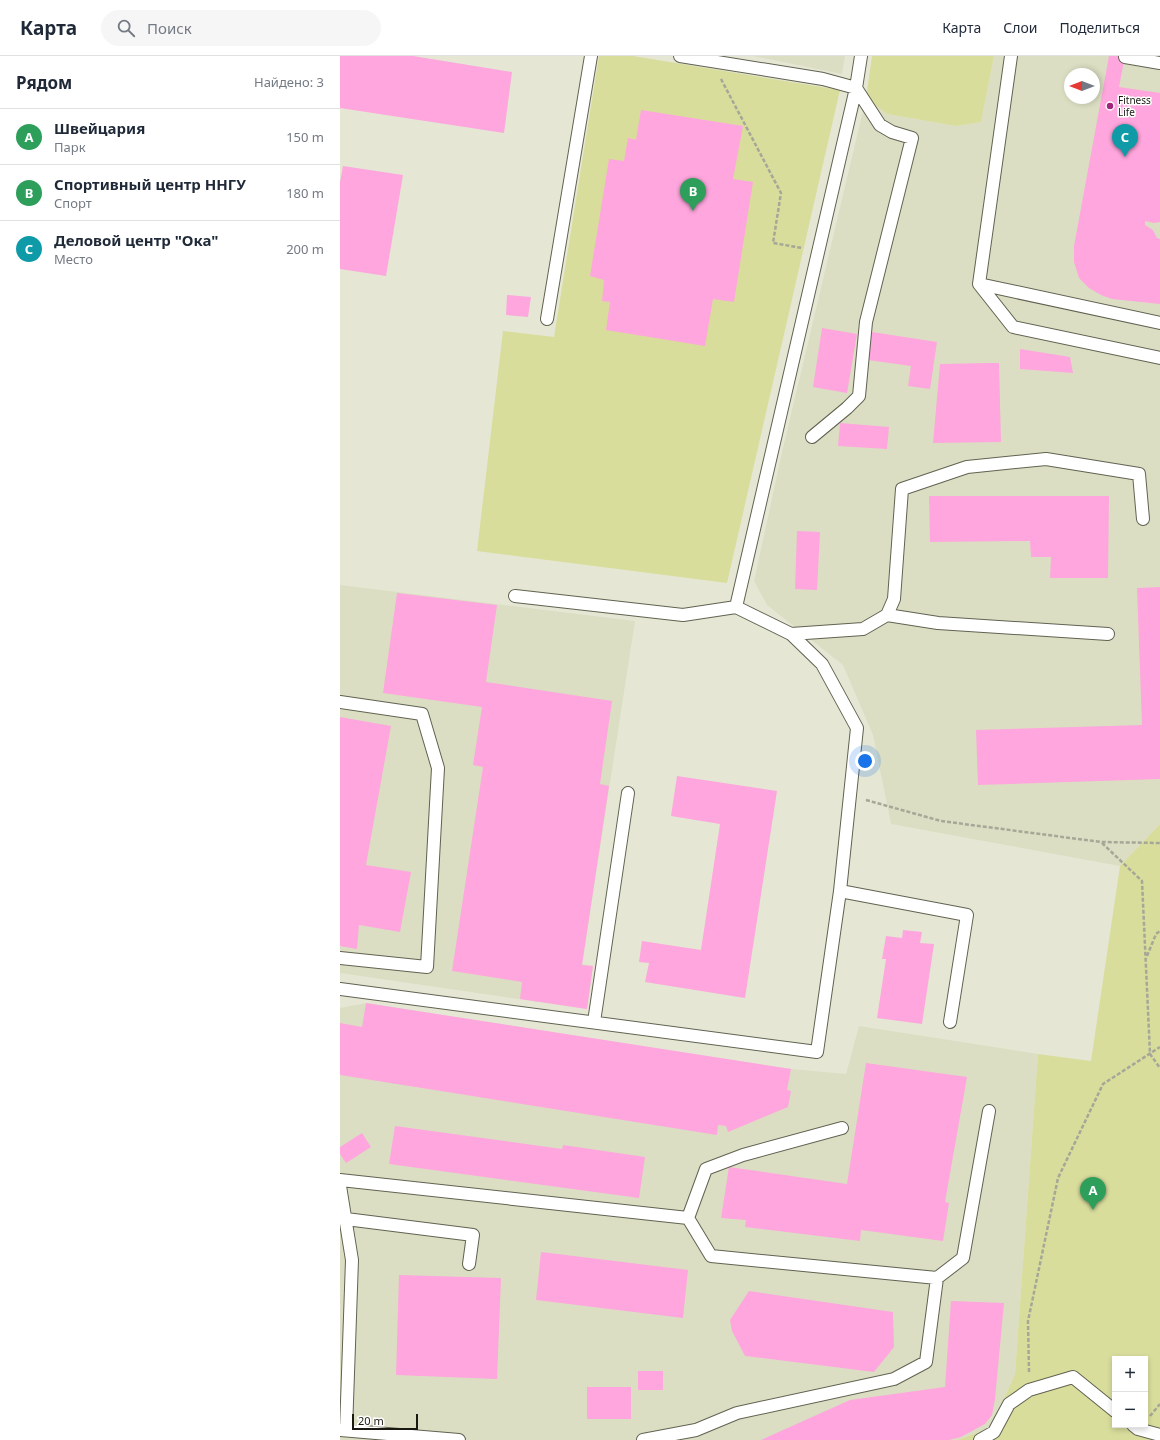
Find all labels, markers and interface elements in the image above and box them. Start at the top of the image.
search box [101,10,381,46]
text: Карта [20,15,77,41]
icon: search [115,17,137,39]
text: Поиск [147,18,192,38]
text: Карта [942,18,981,37]
text: Слои [1003,18,1037,37]
text: Поделиться [1059,18,1140,37]
north arrow [1064,68,1100,104]
text: Рядом [16,71,72,94]
text: Найдено: 3 [254,73,324,91]
place label: Fitness Life [1118,93,1151,119]
marker: Fitness Life [1105,101,1115,111]
text: Швейцария [54,118,145,138]
pin: C [1112,124,1138,157]
text: A [25,128,34,146]
text: 150 m [286,128,324,146]
text: Парк [54,138,86,156]
text: Спортивный центр ННГУ [54,174,246,194]
pin: B [680,178,706,211]
text: B [25,184,33,202]
text: 180 m [286,184,324,202]
text: Спорт [54,194,92,212]
text: Деловой центр "Ока" [54,230,218,250]
text: C [25,240,33,258]
text: 200 m [286,240,324,258]
text: Место [54,250,93,268]
your location [855,751,875,771]
pin: A [1080,1177,1106,1210]
map controls [1112,1356,1148,1428]
button: + [1112,1356,1148,1392]
button: − [1112,1392,1148,1428]
scale bar [352,1412,418,1431]
text: 20 m [358,1413,384,1428]

